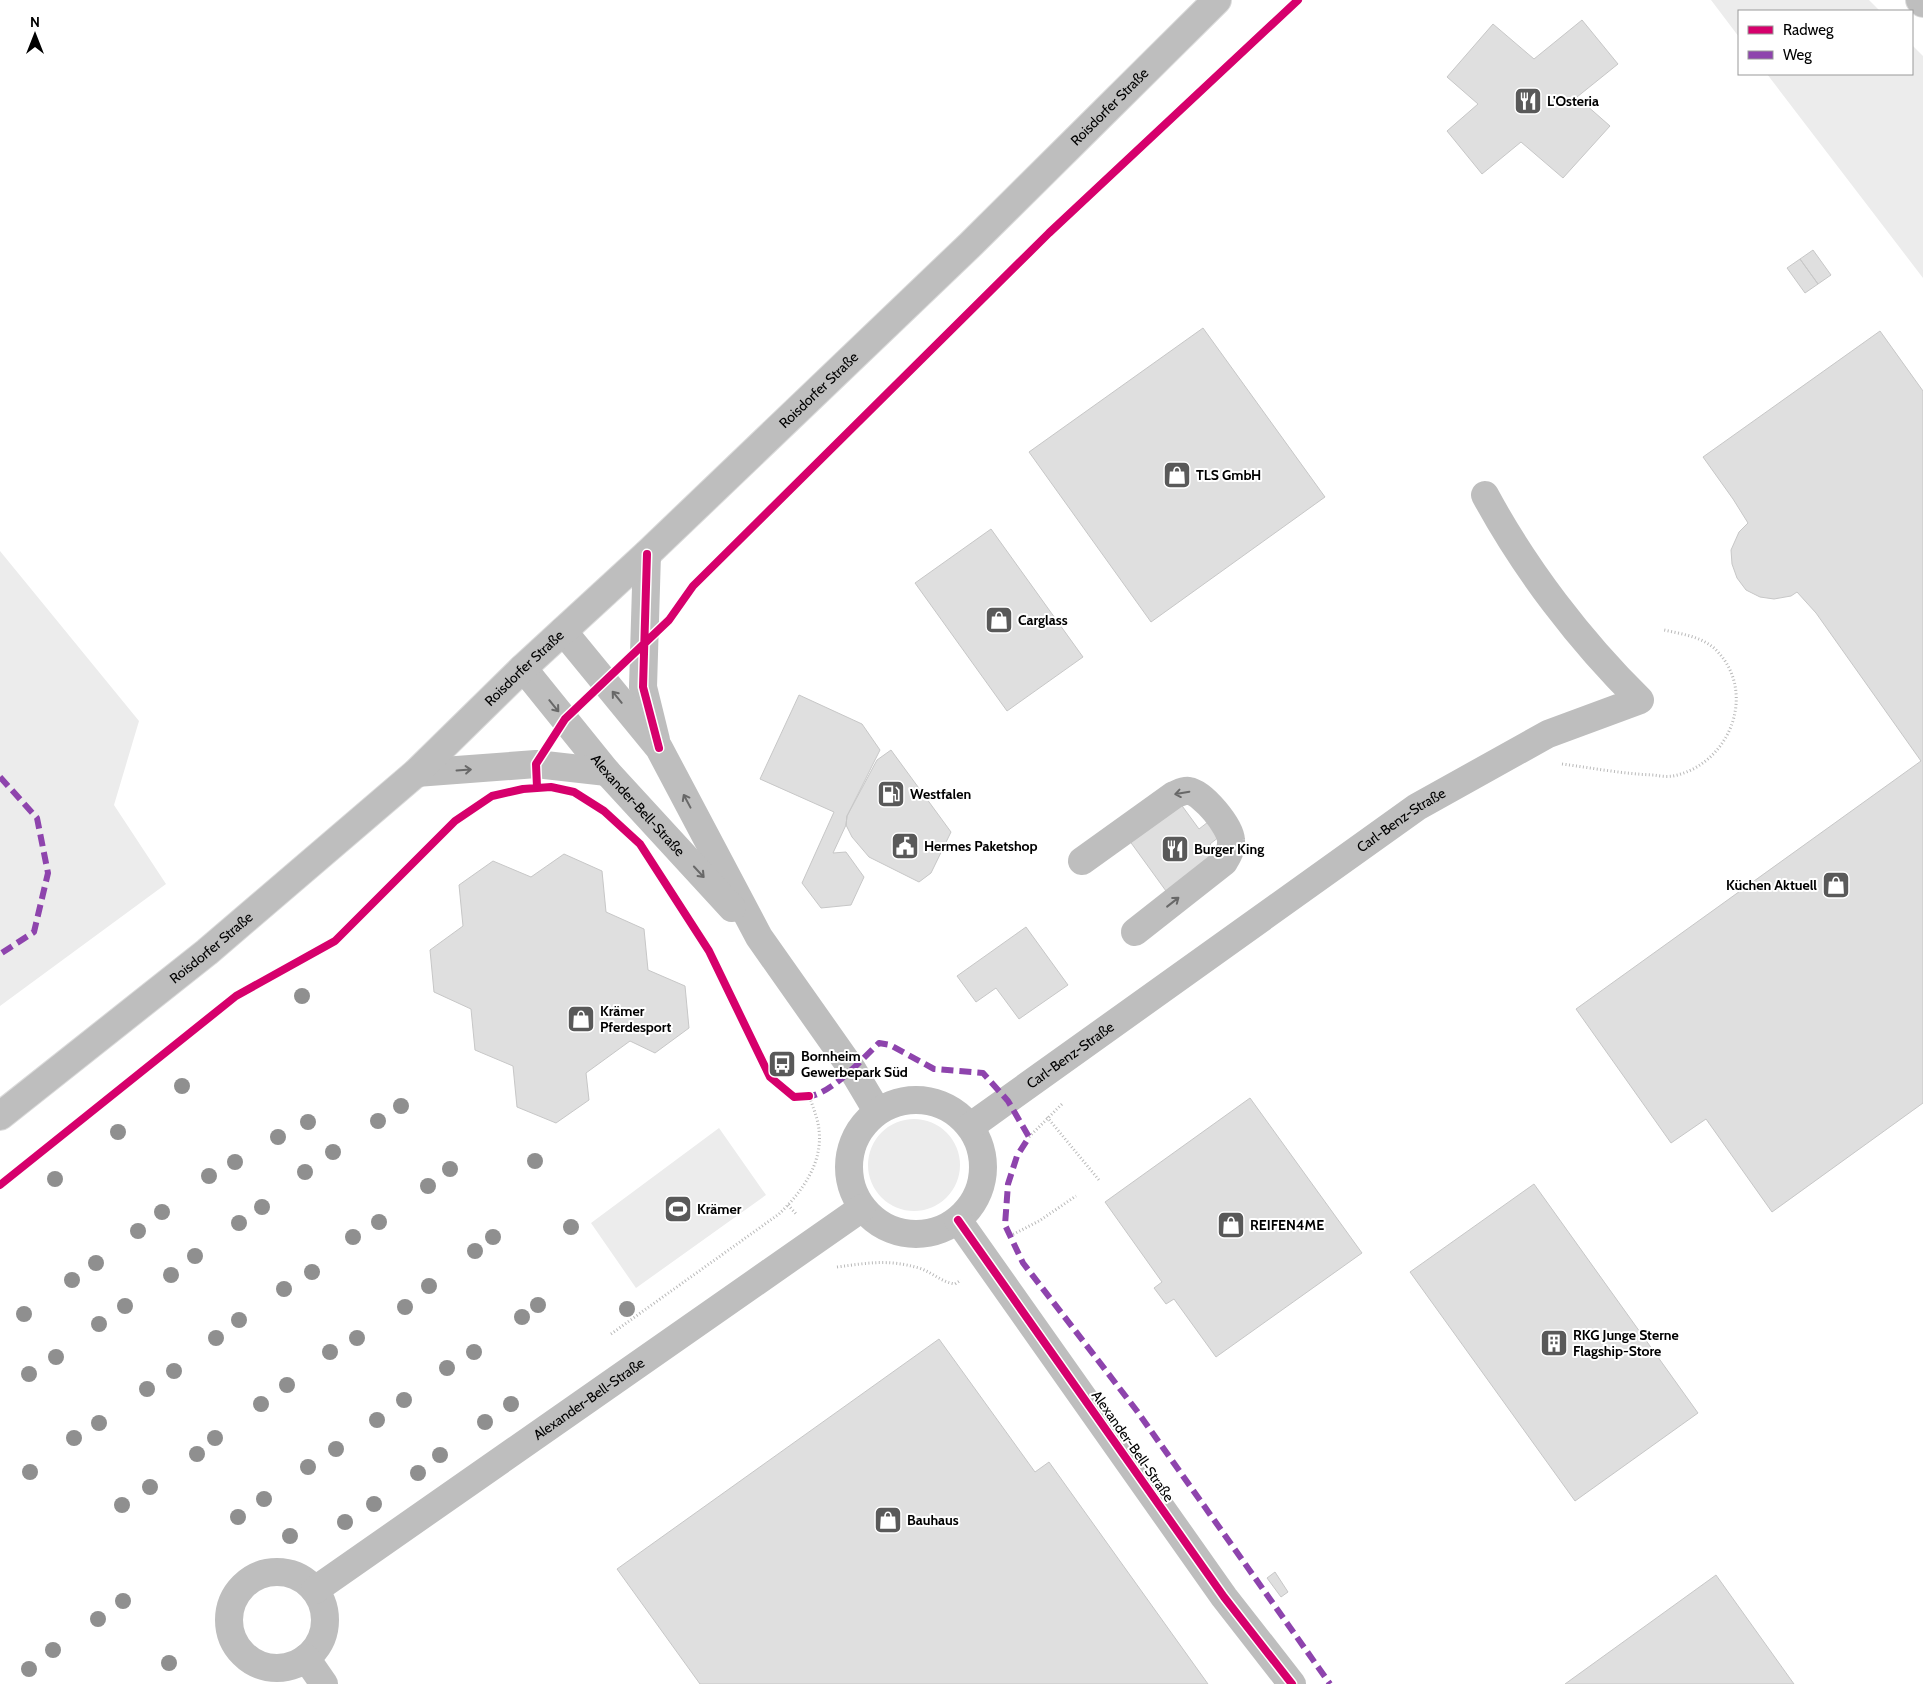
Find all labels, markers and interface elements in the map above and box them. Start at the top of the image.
north arrow [10,10,60,60]
legend [1738,10,1913,75]
text: N [30,13,40,31]
text: Radweg [1783,21,1834,39]
text: Weg [1783,46,1812,64]
street label: Roisdorfer Straße [1067,64,1152,149]
restaurant icon: L'Osteria [1513,86,1543,116]
place label: L'Osteria [1547,92,1599,110]
street label: Roisdorfer Straße [775,348,862,432]
shop icon: TLS GmbH [1162,460,1192,490]
place label: TLS GmbH [1196,466,1261,484]
shop icon: Carglass [984,605,1014,635]
place label: Carglass [1018,611,1068,629]
street label: Roisdorfer Straße [481,626,568,710]
one-way arrow [611,691,622,704]
one-way arrow [548,699,559,712]
street label: Alexander-Bell-Straße [587,750,689,860]
one-way arrow [456,765,472,774]
fuel station icon: Westfalen [876,779,906,809]
street label: Carl-Benz-Straße [1353,784,1449,856]
place label: Westfalen [910,785,971,803]
one-way arrow [1175,789,1191,799]
one-way arrow [681,794,691,809]
public building icon: Hermes Paketshop [890,831,920,861]
restaurant icon: Burger King [1160,834,1190,864]
place label: Hermes Paketshop [924,837,1038,855]
place label: Burger King [1194,840,1264,858]
one-way arrow [694,866,705,879]
shop icon: Küchen Aktuell [1821,870,1851,900]
place label: Küchen Aktuell [1726,876,1817,894]
one-way arrow [1166,896,1179,907]
street label: Roisdorfer Straße [166,908,256,987]
place label: Krämer Pferdesport [600,1002,671,1036]
shop icon: Krämer Pferdesport [566,1004,596,1034]
street label: Carl-Benz-Straße [1023,1018,1118,1092]
place label: Bornheim Gewerbepark Süd [801,1047,908,1081]
bus stop icon: Bornheim Gewerbepark Süd [767,1049,797,1079]
sports icon: Krämer [663,1194,693,1224]
place label: Krämer [697,1200,742,1218]
shop icon: REIFEN4ME [1216,1210,1246,1240]
place label: REIFEN4ME [1250,1216,1324,1234]
place label: RKG Junge Sterne Flagship-Store [1573,1326,1679,1360]
building icon: RKG Junge Sterne Flagship-Store [1539,1328,1569,1358]
street label: Alexander-Bell-Straße [530,1354,648,1444]
street label: Alexander-Bell-Straße [1088,1387,1178,1505]
shop icon: Bauhaus [873,1505,903,1535]
place label: Bauhaus [907,1511,959,1529]

